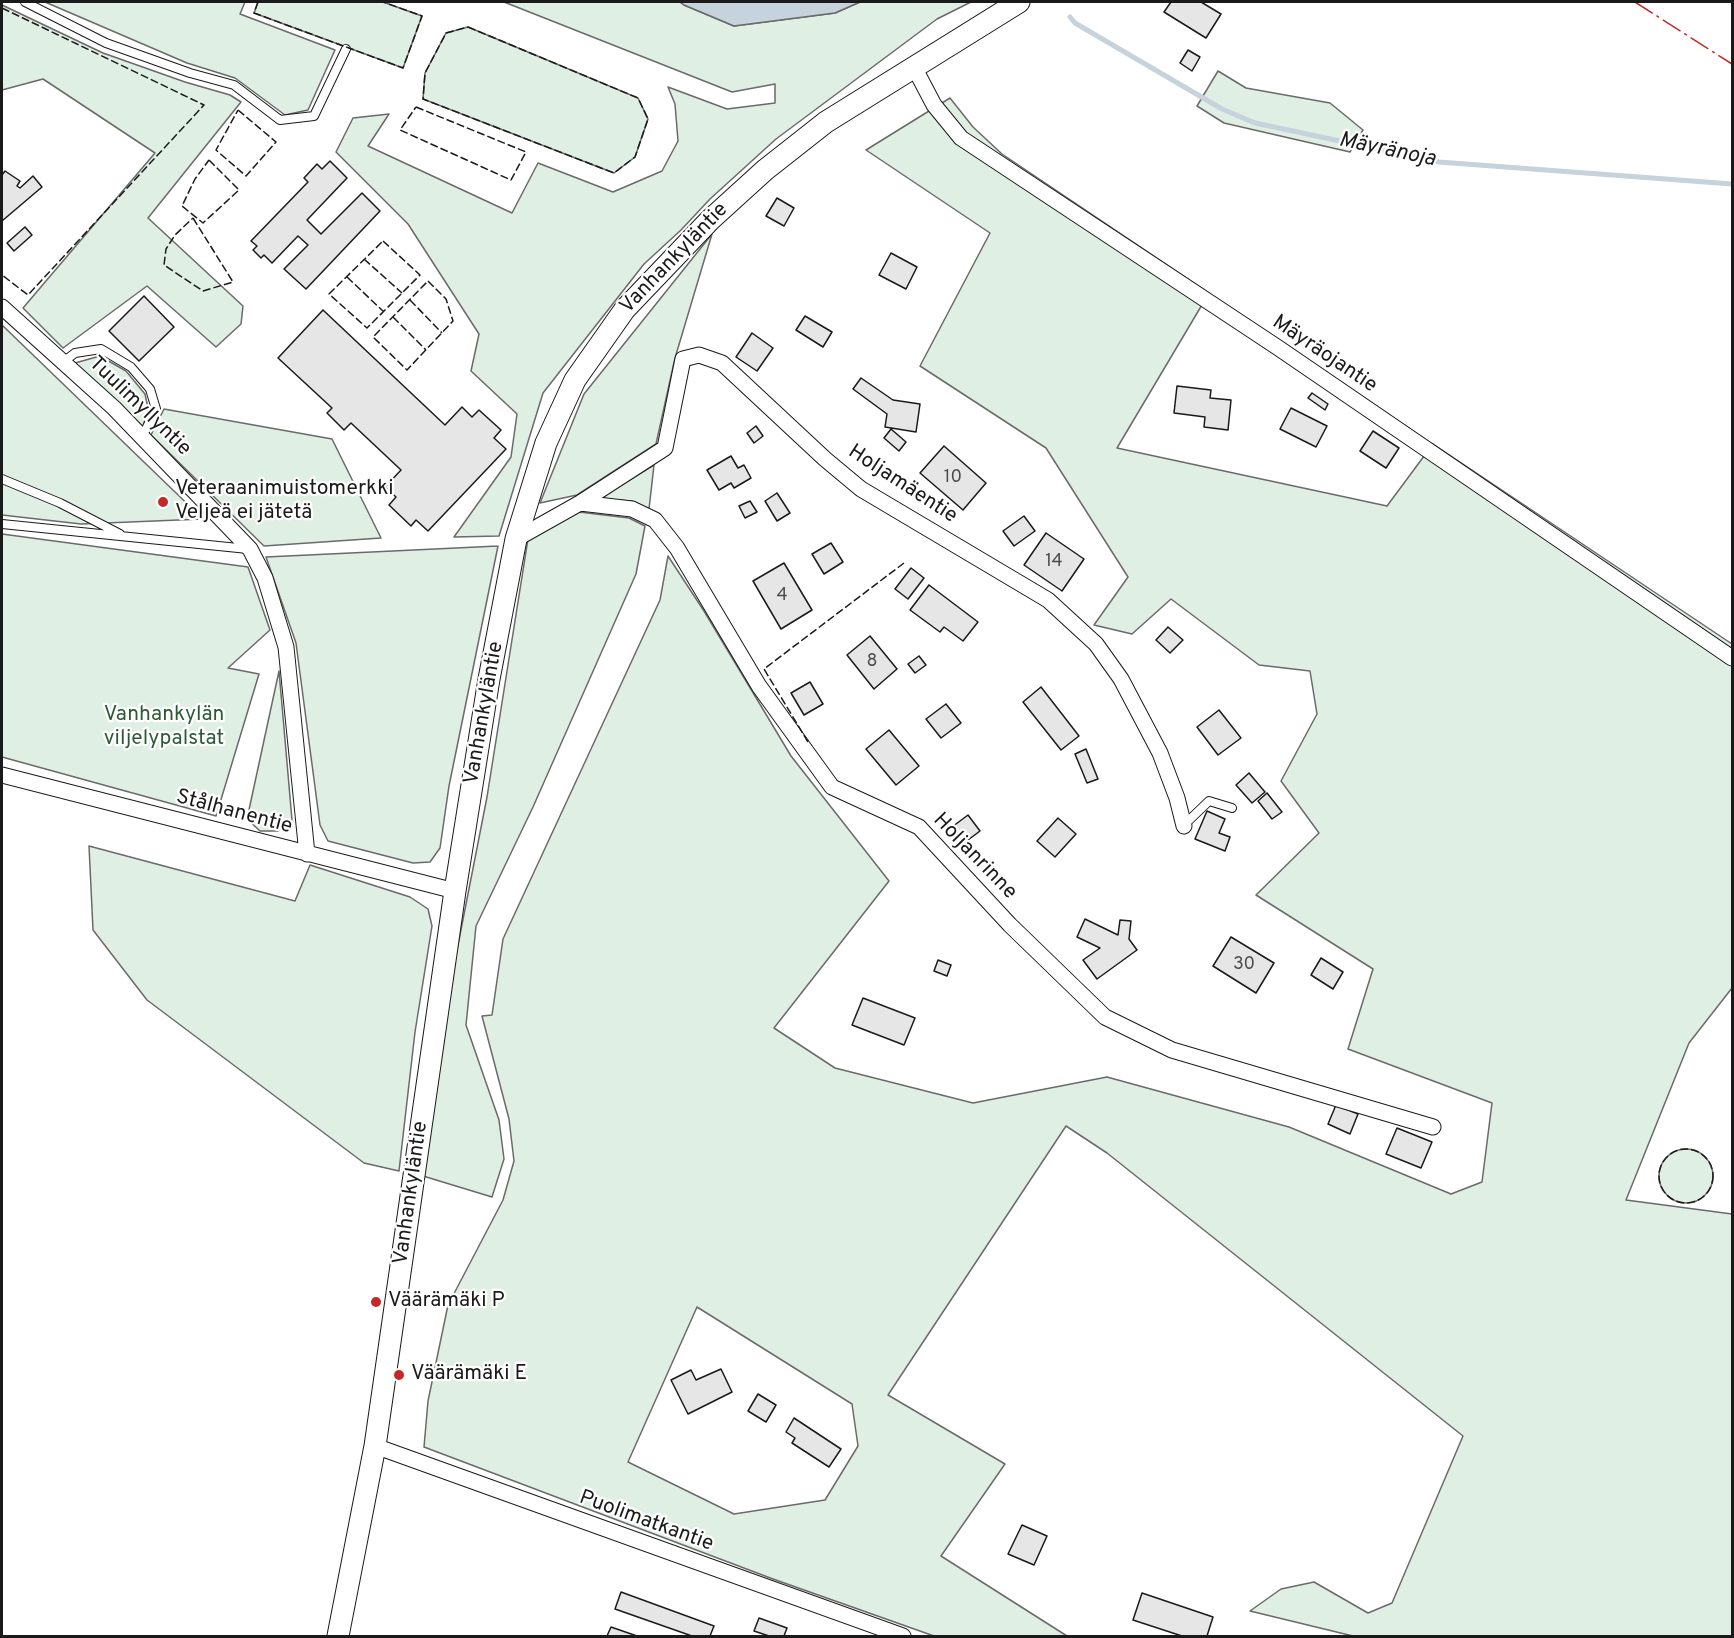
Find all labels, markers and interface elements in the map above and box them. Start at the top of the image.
water label: Mäyränoja [1336,128,1438,174]
street label: Vanhankyläntie [616,198,734,320]
street label: Mäyräojantie [1267,311,1381,399]
street label: Tuulimyllyntie [83,352,195,462]
street label: Holjamäentie [843,440,961,530]
house number: 10 [944,467,962,489]
place label: Veteraanimuistomerkki Veljeä ei jätetä [175,477,394,527]
marker: Veteraanimuistomerkki Veljeä ei jätetä [156,495,170,509]
house number: 14 [1045,551,1063,573]
house number: 4 [776,585,788,607]
street label: Vanhankyläntie [460,640,510,786]
house number: 8 [867,651,877,673]
park label: Vanhankylän viljelypalstat [104,703,224,753]
street label: Stålhanentie [173,785,295,841]
street label: Holjanrinne [927,809,1021,905]
house number: 30 [1233,954,1255,976]
street label: Vanhankyläntie [389,1120,435,1266]
place label: Väärämäki P [388,1289,505,1315]
marker: Väärämäki P [369,1295,383,1309]
place label: Väärämäki E [411,1362,527,1388]
marker: Väärämäki E [392,1368,406,1382]
street label: Puolimatkantie [575,1486,717,1558]

